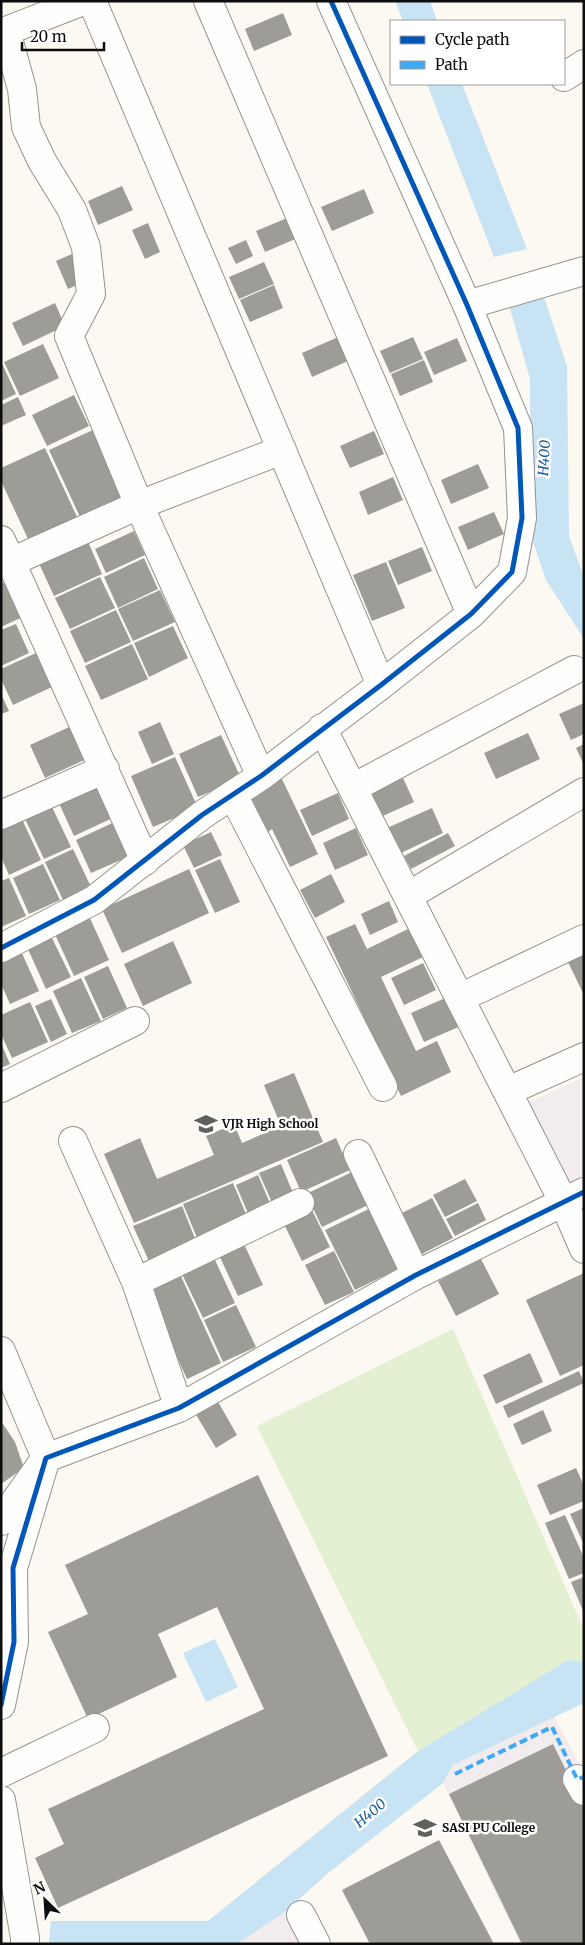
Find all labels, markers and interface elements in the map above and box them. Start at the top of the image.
scale bar [22,20,105,52]
legend [390,20,565,85]
text: 20 m [30,27,67,46]
text: Cycle path [435,30,510,49]
text: Path [435,55,468,74]
water label: H400 [534,439,554,477]
school or university icon: VJR High School [193,1111,219,1137]
place label: VJR High School [221,1116,318,1131]
water label: H400 [350,1794,390,1832]
school or university icon: SASI PU College [412,1815,438,1841]
place label: SASI PU College [442,1820,536,1835]
north arrow [20,1875,70,1925]
text: N [31,1878,48,1899]

